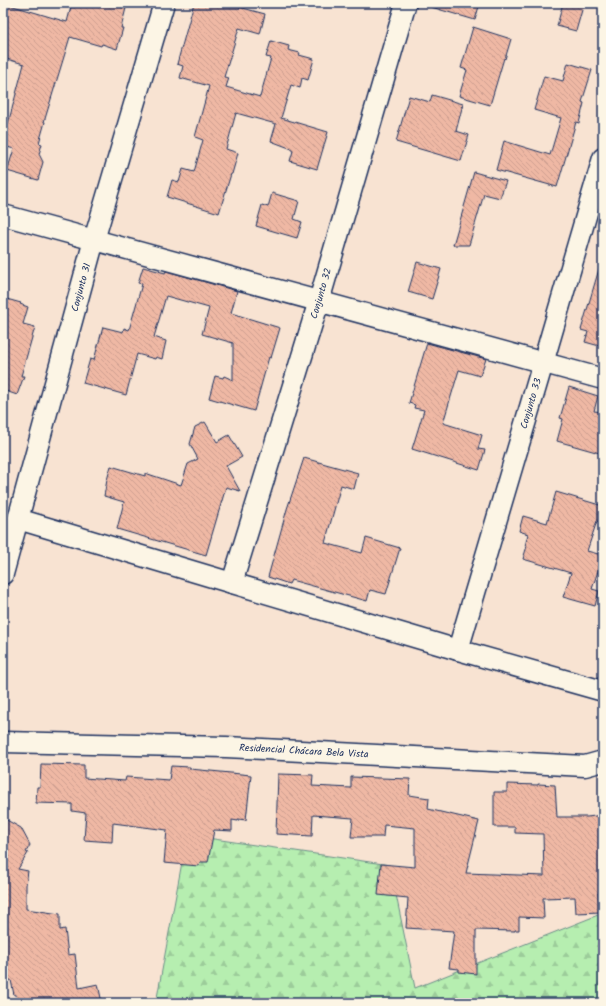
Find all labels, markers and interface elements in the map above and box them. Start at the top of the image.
street label: Conjunto 31 [67,261,95,314]
street label: Conjunto 32 [306,266,336,321]
street label: Conjunto 33 [516,376,546,431]
street label: Residencial Chácara Bela Vista [239,740,369,763]

